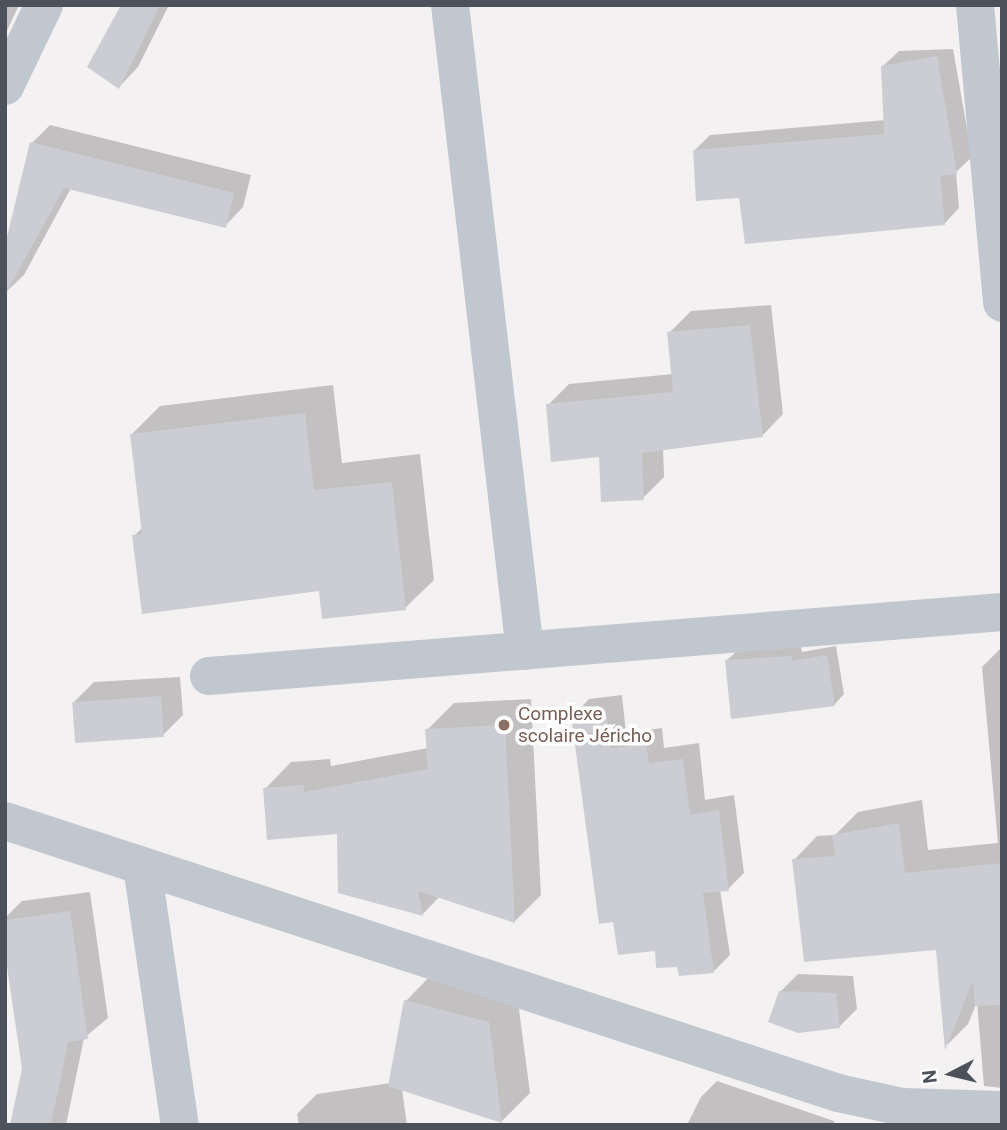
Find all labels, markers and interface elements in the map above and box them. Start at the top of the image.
place label: Complexe scolaire Jéricho [518,703,652,747]
marker: Complexe scolaire Jéricho [496,717,512,733]
north arrow [916,1039,986,1109]
text: N [917,1069,942,1085]

